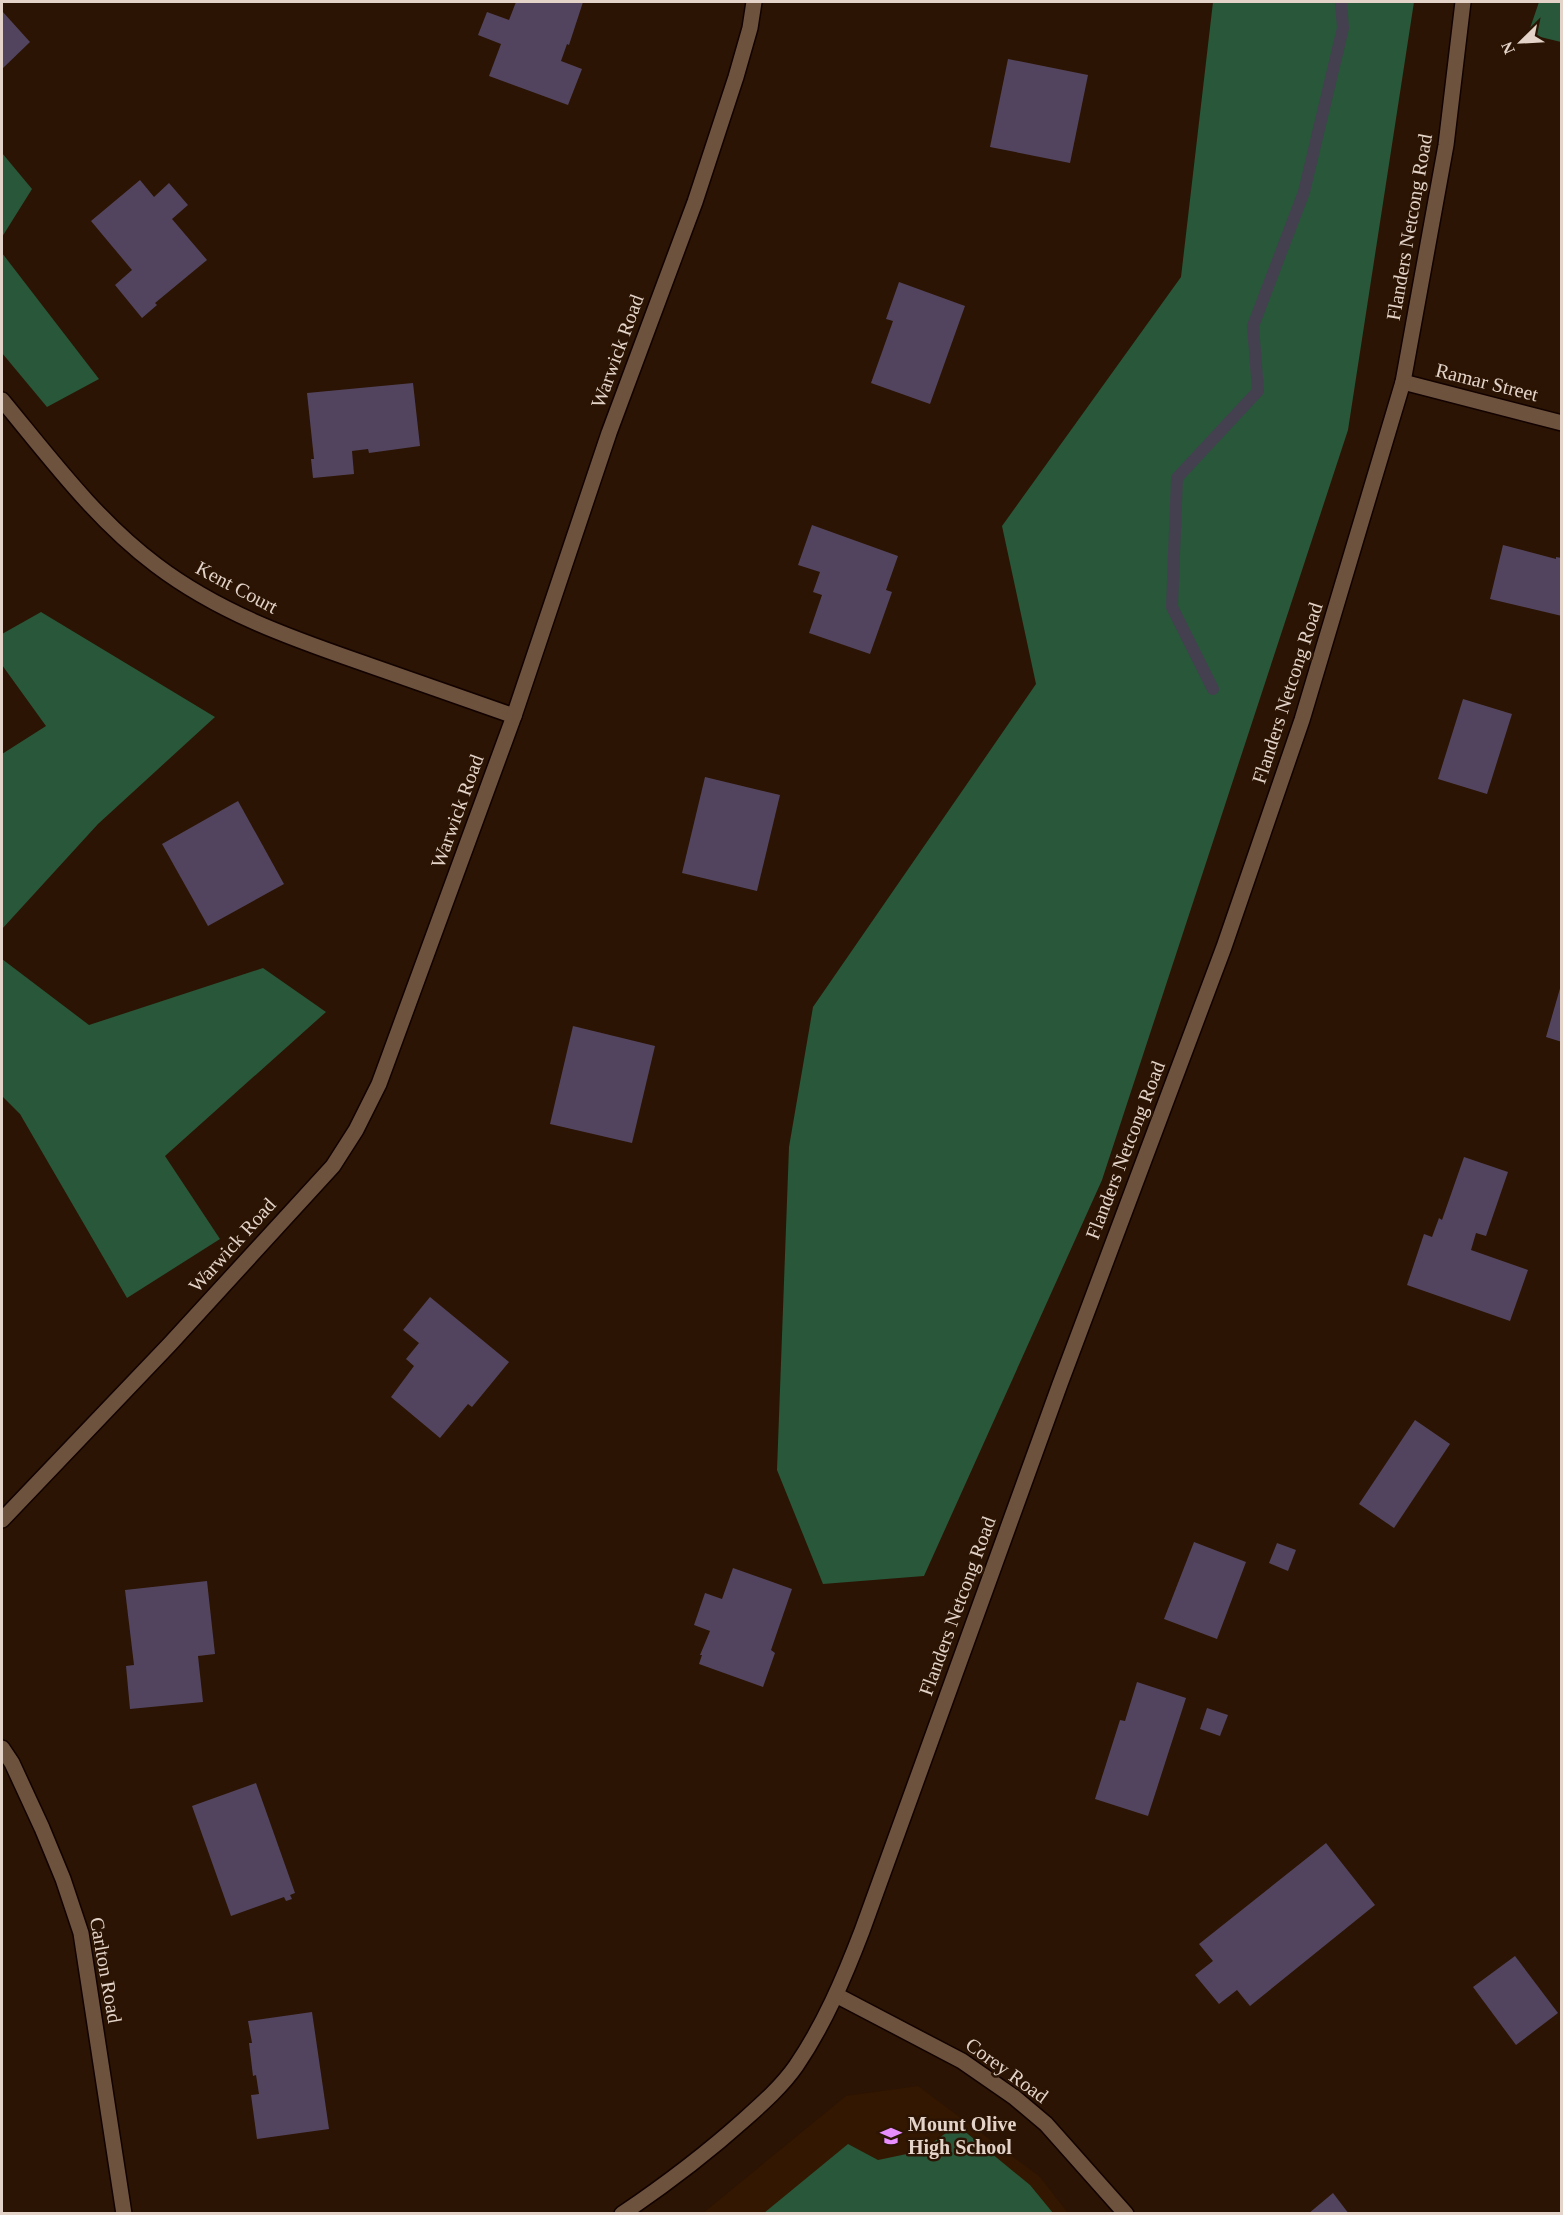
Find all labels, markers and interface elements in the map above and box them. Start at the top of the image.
north arrow [1491,12,1551,72]
text: N [1497,39,1518,57]
street label: Flanders Netcong Road [1382,132,1437,322]
street label: Warwick Road [586,291,648,411]
street label: Ramar Street [1433,359,1541,405]
street label: Kent Court [192,556,282,618]
street label: Flanders Netcong Road [1247,600,1328,787]
street label: Warwick Road [426,751,488,871]
street label: Flanders Netcong Road [1081,1058,1170,1242]
street label: Warwick Road [184,1193,280,1297]
street label: Flanders Netcong Road [914,1514,1001,1699]
street label: Carlton Road [86,1915,126,2025]
street label: Corey Road [961,2033,1052,2108]
place label: Mount Olive High School [908,2113,1016,2159]
school or university icon: Mount Olive High School [879,2124,903,2148]

